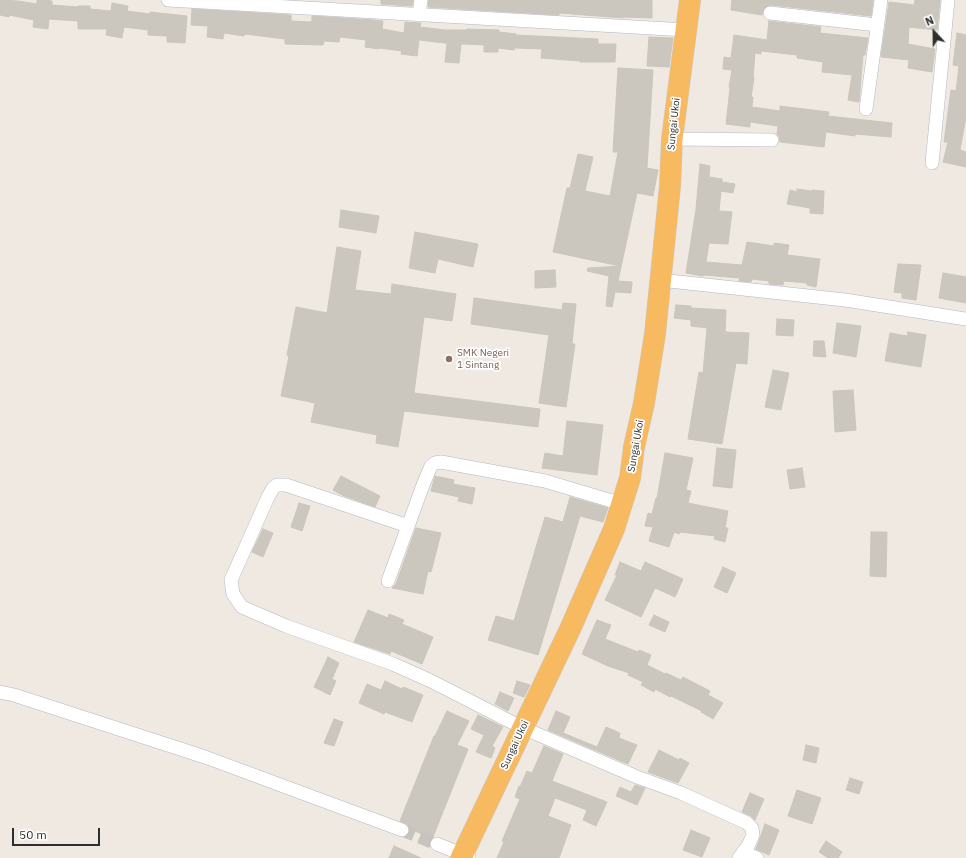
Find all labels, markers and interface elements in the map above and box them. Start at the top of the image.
north arrow [914,12,954,52]
text: N [923,13,936,29]
street label: Sungai Ukoi [665,97,683,151]
place label: SMK Negeri 1 Sintang [457,347,509,370]
marker: SMK Negeri 1 Sintang [444,354,454,364]
street label: Sungai Ukoi [626,419,646,473]
street label: Sungai Ukoi [498,719,532,771]
scale bar [14,820,102,846]
text: 50 m [19,827,47,842]

